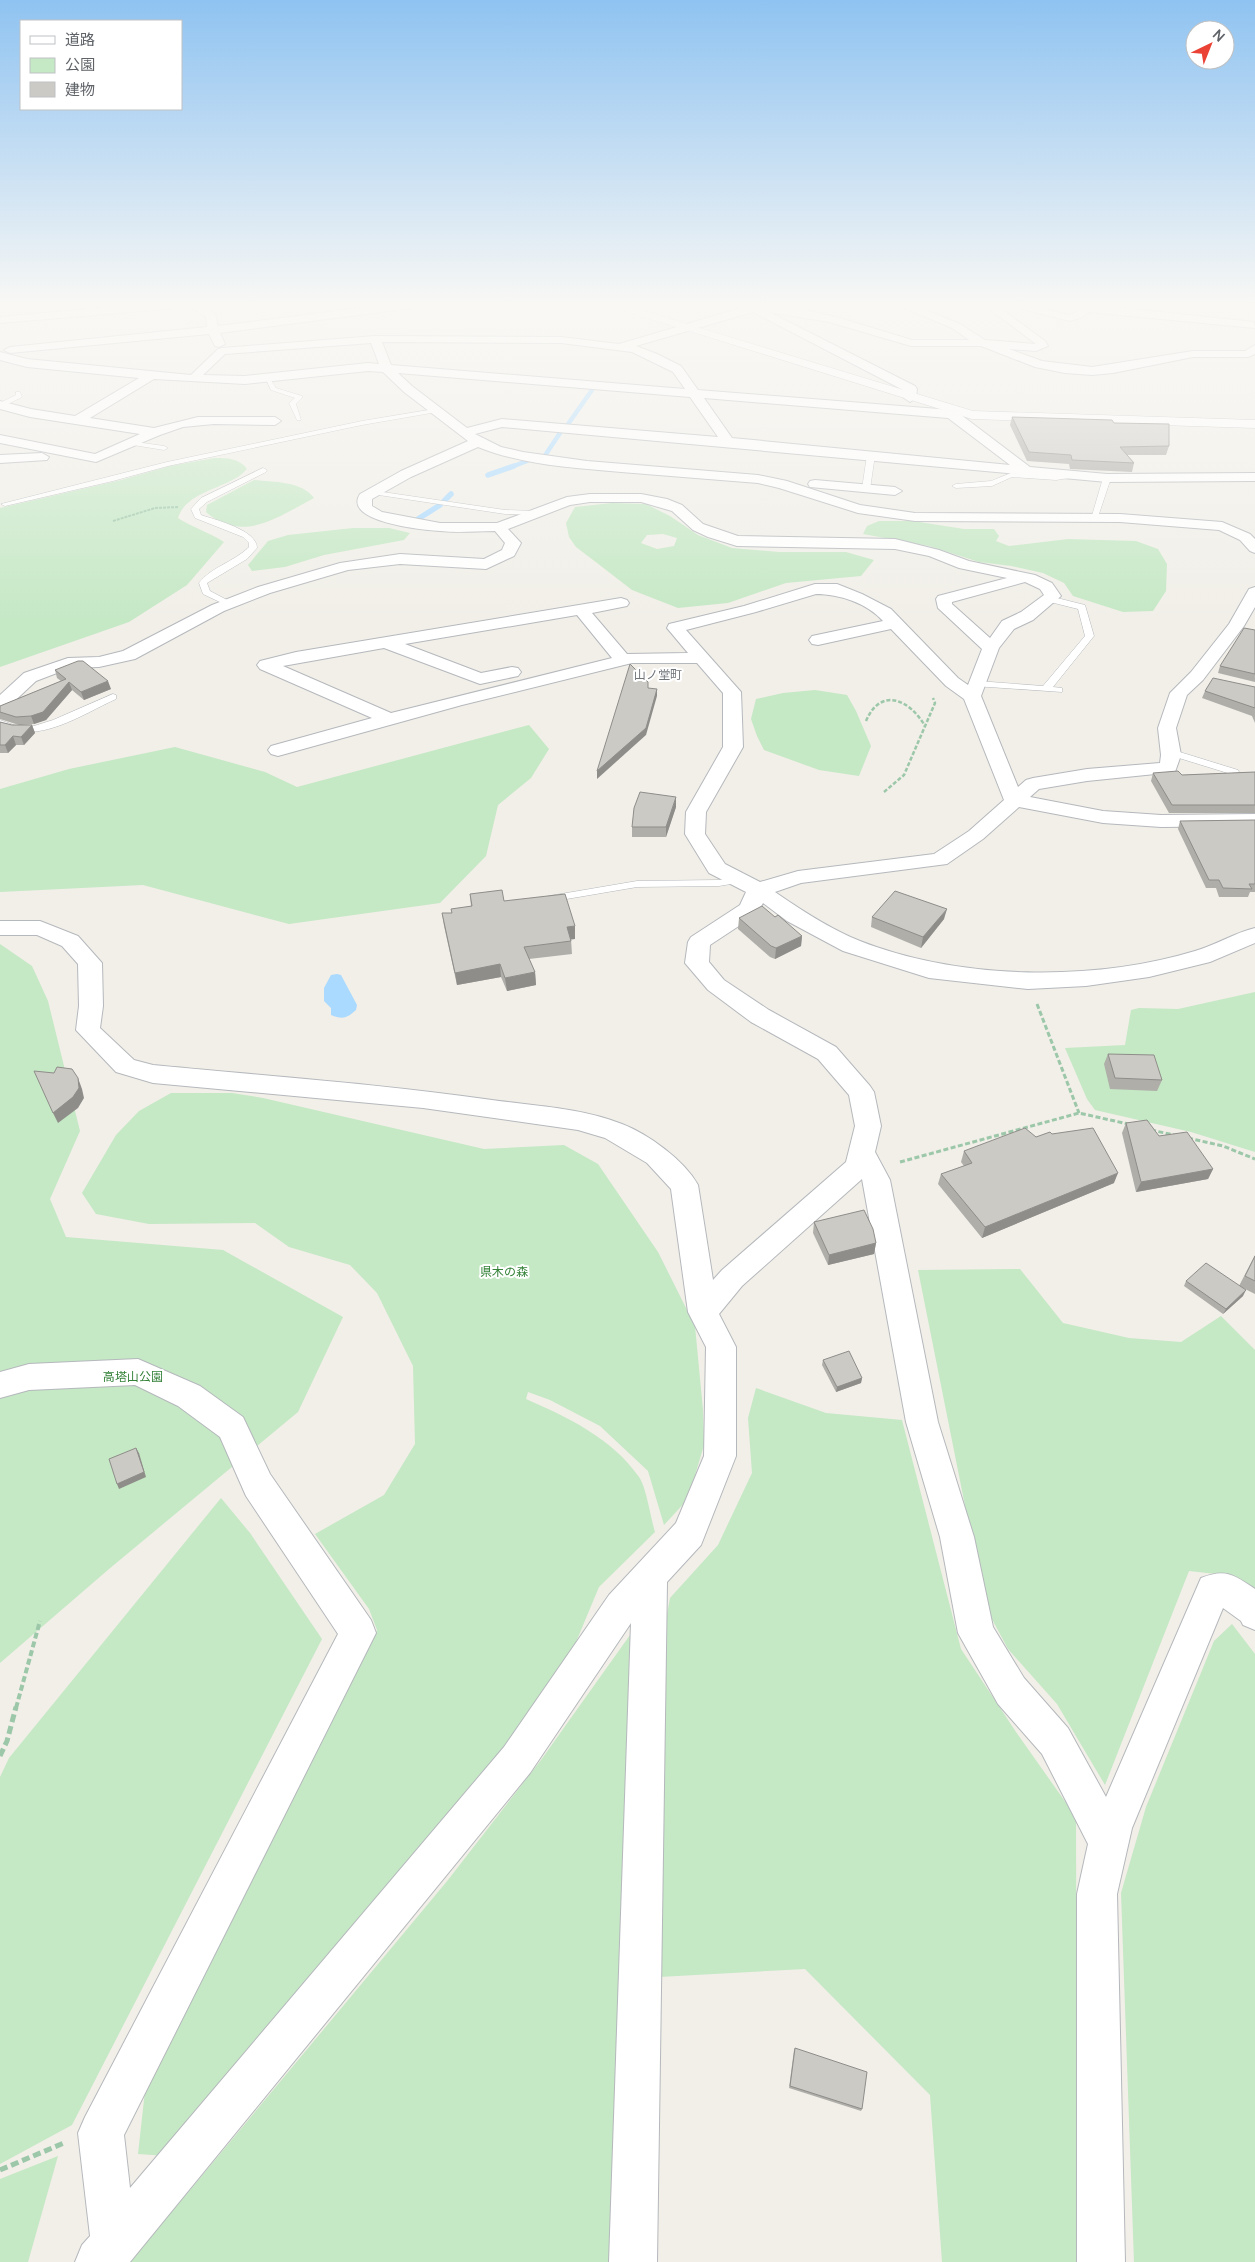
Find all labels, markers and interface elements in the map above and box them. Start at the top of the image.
legend [20,20,182,110]
north arrow [1185,20,1235,70]
text: N [1209,25,1229,46]
text: 道路 [65,29,95,50]
text: 公園 [65,54,95,75]
text: 建物 [65,79,95,100]
district label: 山ノ堂町 [634,666,682,683]
park label: 県木の森 [480,1263,528,1280]
park label: 高塔山公園 [103,1368,163,1385]

